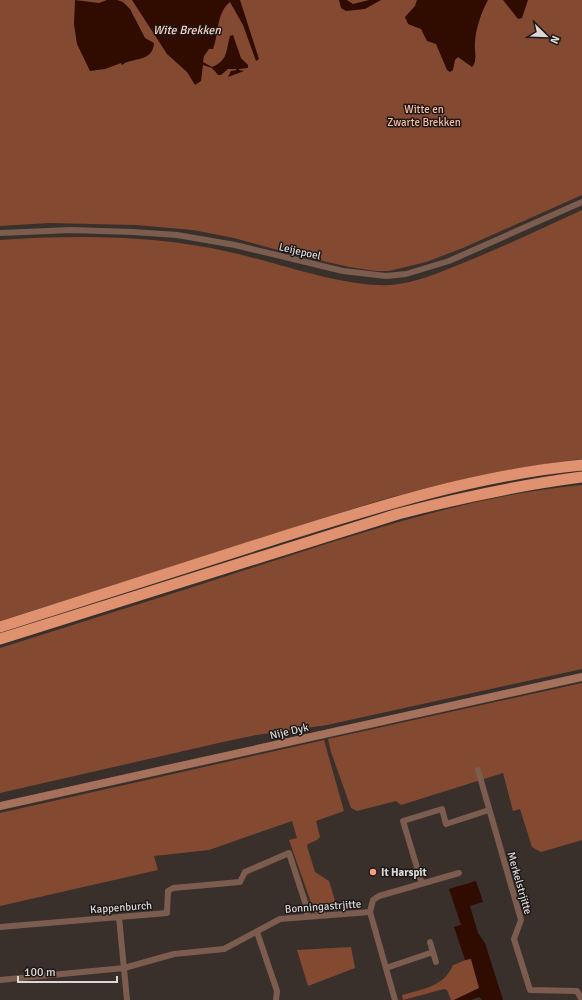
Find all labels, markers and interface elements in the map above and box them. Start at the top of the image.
north arrow [526,16,566,56]
water label: Wite Brekken [153,23,221,38]
text: N [547,34,562,46]
park label: Witte en Zwarte Brekken [387,103,461,129]
street label: Leijepoel [278,240,322,263]
street label: Nije Dyk [269,721,310,742]
street label: Merkelstrjitte [504,850,535,916]
place label: It Harspit [381,866,427,879]
marker: It Harspit [368,867,378,877]
street label: Bonningastrjitte [284,897,362,916]
street label: Kappenburch [90,899,152,916]
scale bar [18,958,117,984]
text: 100 m [24,965,56,980]

